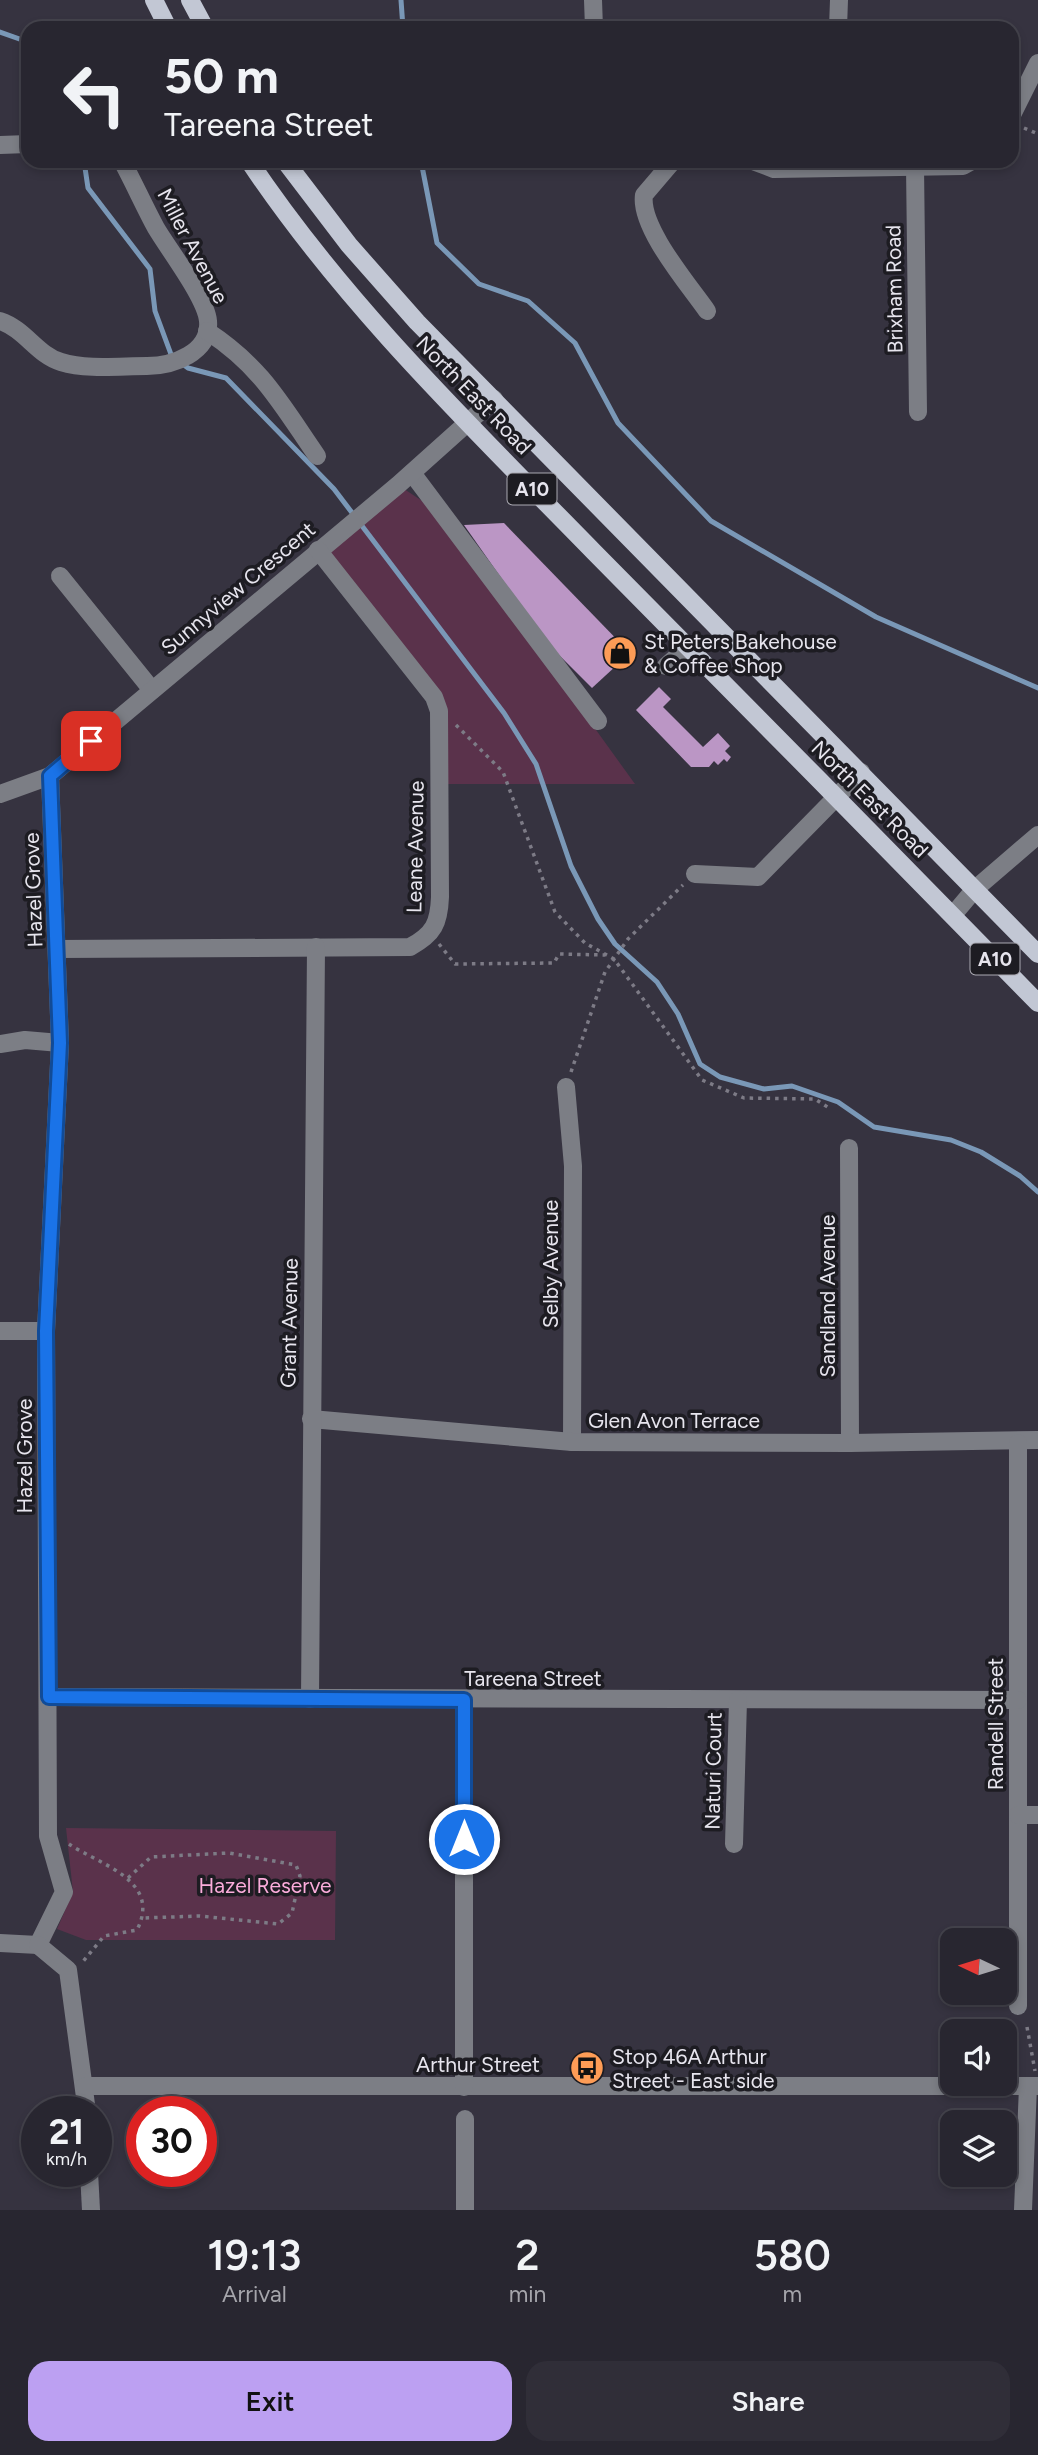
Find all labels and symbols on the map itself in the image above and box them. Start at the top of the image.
street label: Miller Avenue [152,184,234,308]
street label: Brixham Road [880,224,908,354]
street label: North East Road [411,331,537,459]
road number: A10 [508,474,556,504]
street label: Sunnyview Crescent [156,516,320,660]
place label: St Peters Bakehouse & Coffee Shop [644,629,837,678]
shop icon: St Peters Bakehouse & Coffee Shop [601,634,639,672]
pin [61,711,121,771]
street label: North East Road [806,735,934,863]
street label: Leane Avenue [401,781,429,913]
street label: Hazel Grove [18,832,48,948]
road number: A10 [970,944,1020,974]
street label: Selby Avenue [538,1200,563,1328]
street label: Sandland Avenue [815,1214,840,1378]
street label: Grant Avenue [275,1258,303,1388]
street label: Hazel Grove [12,1398,37,1514]
street label: Glen Avon Terrace [588,1408,760,1433]
street label: Randell Street [983,1658,1008,1790]
street label: Tareena Street [464,1666,602,1691]
street label: Naturi Court [699,1712,727,1830]
position arrow [427,1802,501,1876]
park label: Hazel Reserve [198,1873,332,1898]
north arrow [940,1928,1017,2006]
place label: Stop 46A Arthur Street - East side [612,2044,774,2093]
bus stop icon: Stop 46A Arthur Street - East side [568,2049,606,2087]
street label: Arthur Street [416,2052,540,2077]
speed limit sign: 30 [126,2096,217,2187]

